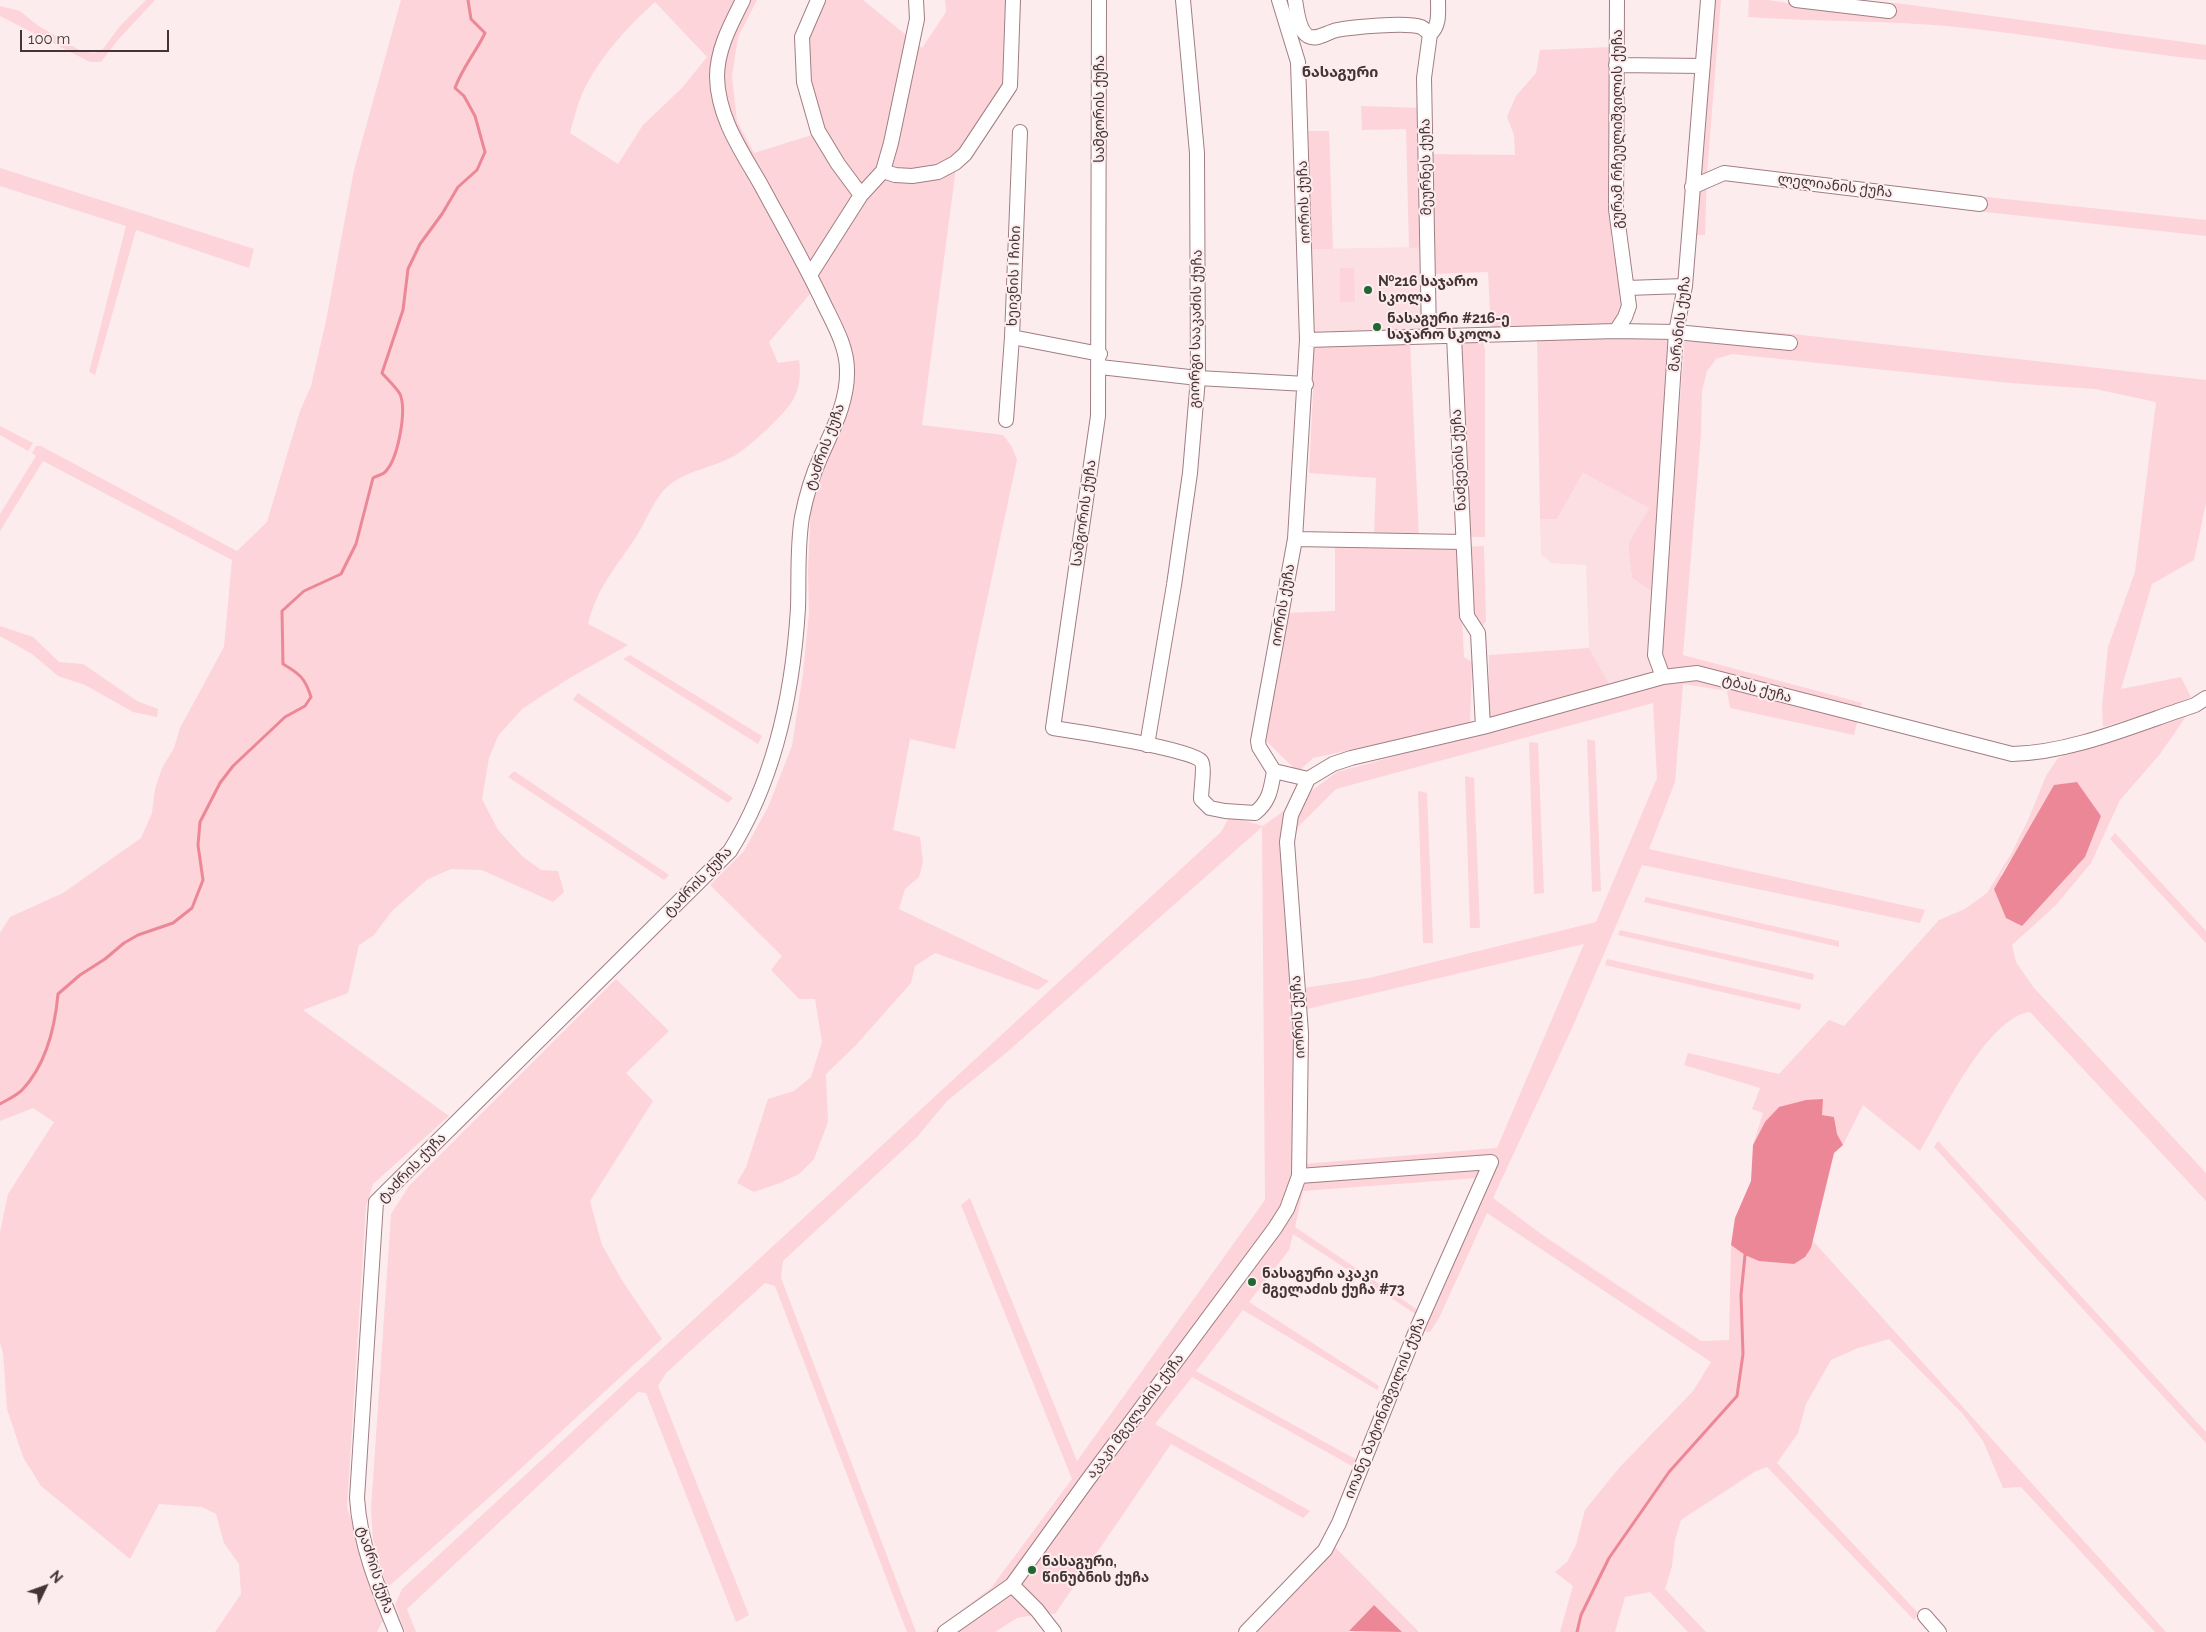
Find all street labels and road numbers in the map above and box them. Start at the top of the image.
street label: გურამ რჩეულიშვილის ქუჩა [1610,29,1626,229]
street label: სამგორის ქუჩა [1092,55,1108,163]
street label: მეურნეს ქუჩა [1417,118,1435,216]
street label: იორის ქუჩა [1294,160,1314,244]
street label: ლელიანის ქუჩა [1777,171,1893,201]
street label: ხეივნის I ჩიხი [1004,225,1024,327]
street label: გიორგი სააკაძის ქუჩა [1186,249,1206,409]
street label: მარანის ქუჩა [1666,275,1694,373]
street label: ტაძრის ქუჩა [802,401,848,493]
street label: ნაძვების ქუჩა [1448,409,1470,511]
street label: სამგორის ქუჩა [1068,459,1100,567]
street label: იორის ქუჩა [1267,563,1299,647]
street label: ტბას ქუჩა [1720,672,1794,706]
street label: ტაძრის ქუჩა [660,843,736,921]
street label: იორის ქუჩა [1287,975,1309,1059]
street label: ტაძრის ქუჩა [374,1129,450,1207]
street label: იოანე ბატონიშვილის ქუჩა [1341,1315,1429,1501]
street label: აკაკი მგელაძის ქუჩა [1083,1350,1187,1482]
street label: ტაძრის ქუჩა [353,1524,397,1616]

